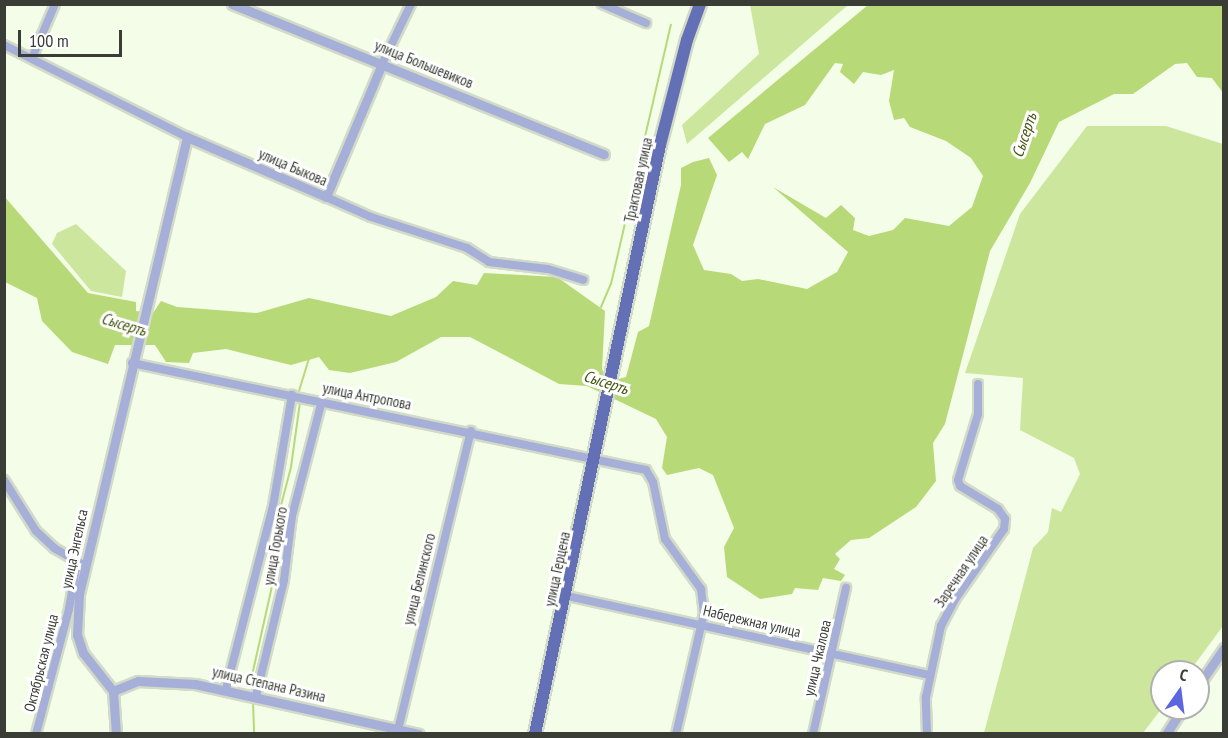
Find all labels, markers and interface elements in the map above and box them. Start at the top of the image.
scale bar [21,18,124,56]
text: 100 m [29,29,69,52]
street label: улица Большевиков [372,36,476,92]
water label: Сысерть [1007,110,1041,160]
street label: Трактовая улица [620,136,656,224]
street label: улица Быкова [256,144,330,190]
water label: Сысерть [99,308,149,340]
water label: Сысерть [581,366,631,398]
street label: улица Антропова [321,379,413,413]
street label: улица Горького [259,505,291,587]
street label: улица Энгельса [57,508,91,590]
street label: улица Герцена [540,530,574,608]
street label: улица Белинского [399,531,439,627]
street label: Заречная улица [930,531,992,611]
street label: Набережная улица [701,601,803,641]
street label: Октябрьская улица [20,612,62,714]
street label: улица Чкалова [799,618,835,698]
north arrow [1150,660,1210,720]
street label: улица Степана Разина [211,662,327,706]
text: С [1178,664,1190,685]

